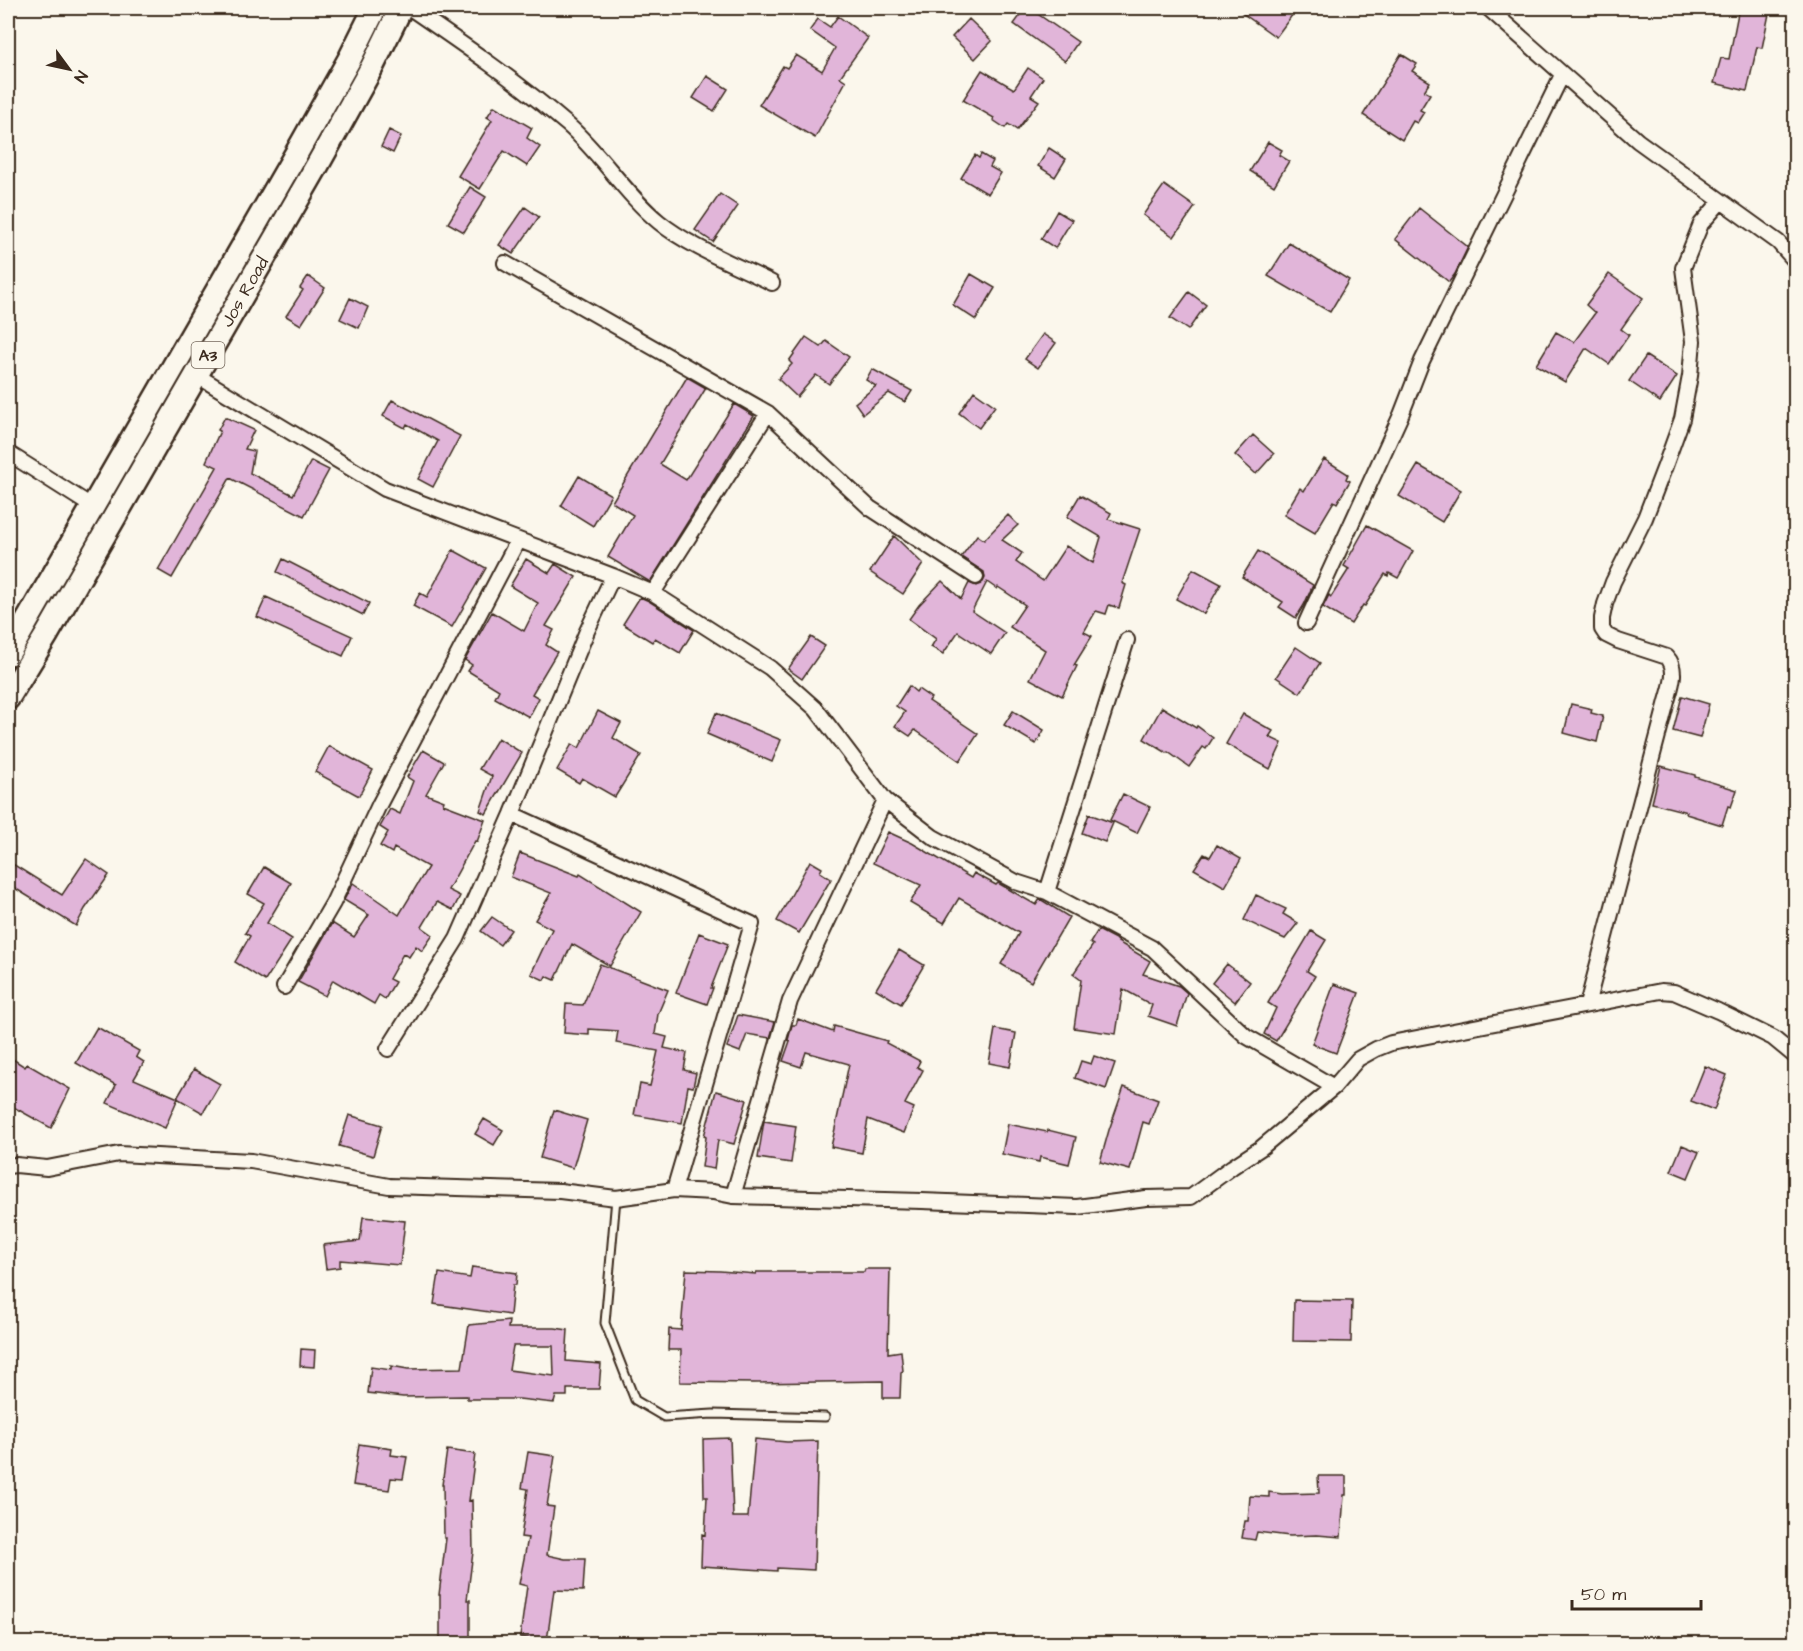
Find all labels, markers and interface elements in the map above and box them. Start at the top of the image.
north arrow [39,39,99,99]
text: N [69,66,93,87]
street label: Jos Road [215,252,275,332]
road number: A3 [192,342,224,368]
scale bar [1572,1573,1701,1611]
text: 50 m [1581,1582,1626,1607]

